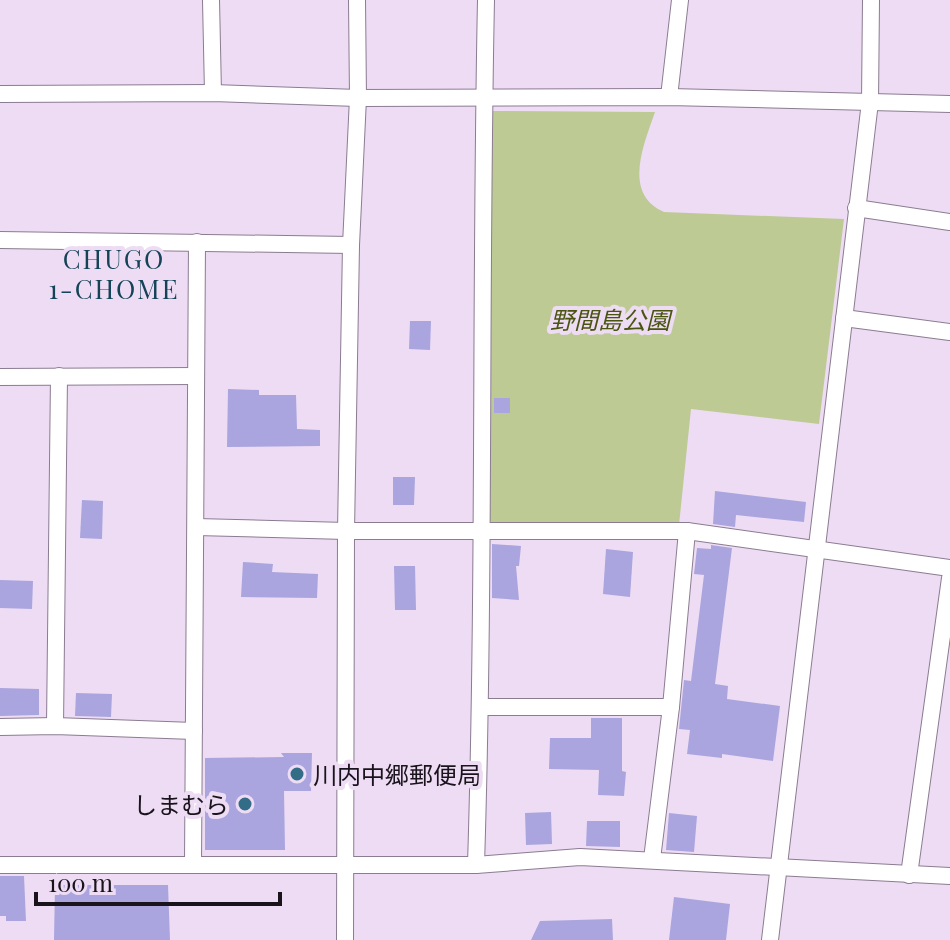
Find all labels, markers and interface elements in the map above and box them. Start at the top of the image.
district label: CHUGO 1-CHOME [48,241,180,306]
park label: 野間島公園 [550,303,673,335]
place label: 川内中郷郵便局 [313,758,481,790]
marker: 川内中郷郵便局 [288,765,306,783]
place label: しまむら [133,788,229,820]
marker: しまむら [236,795,254,813]
scale bar [36,856,280,906]
text: 100 m [48,866,113,898]

